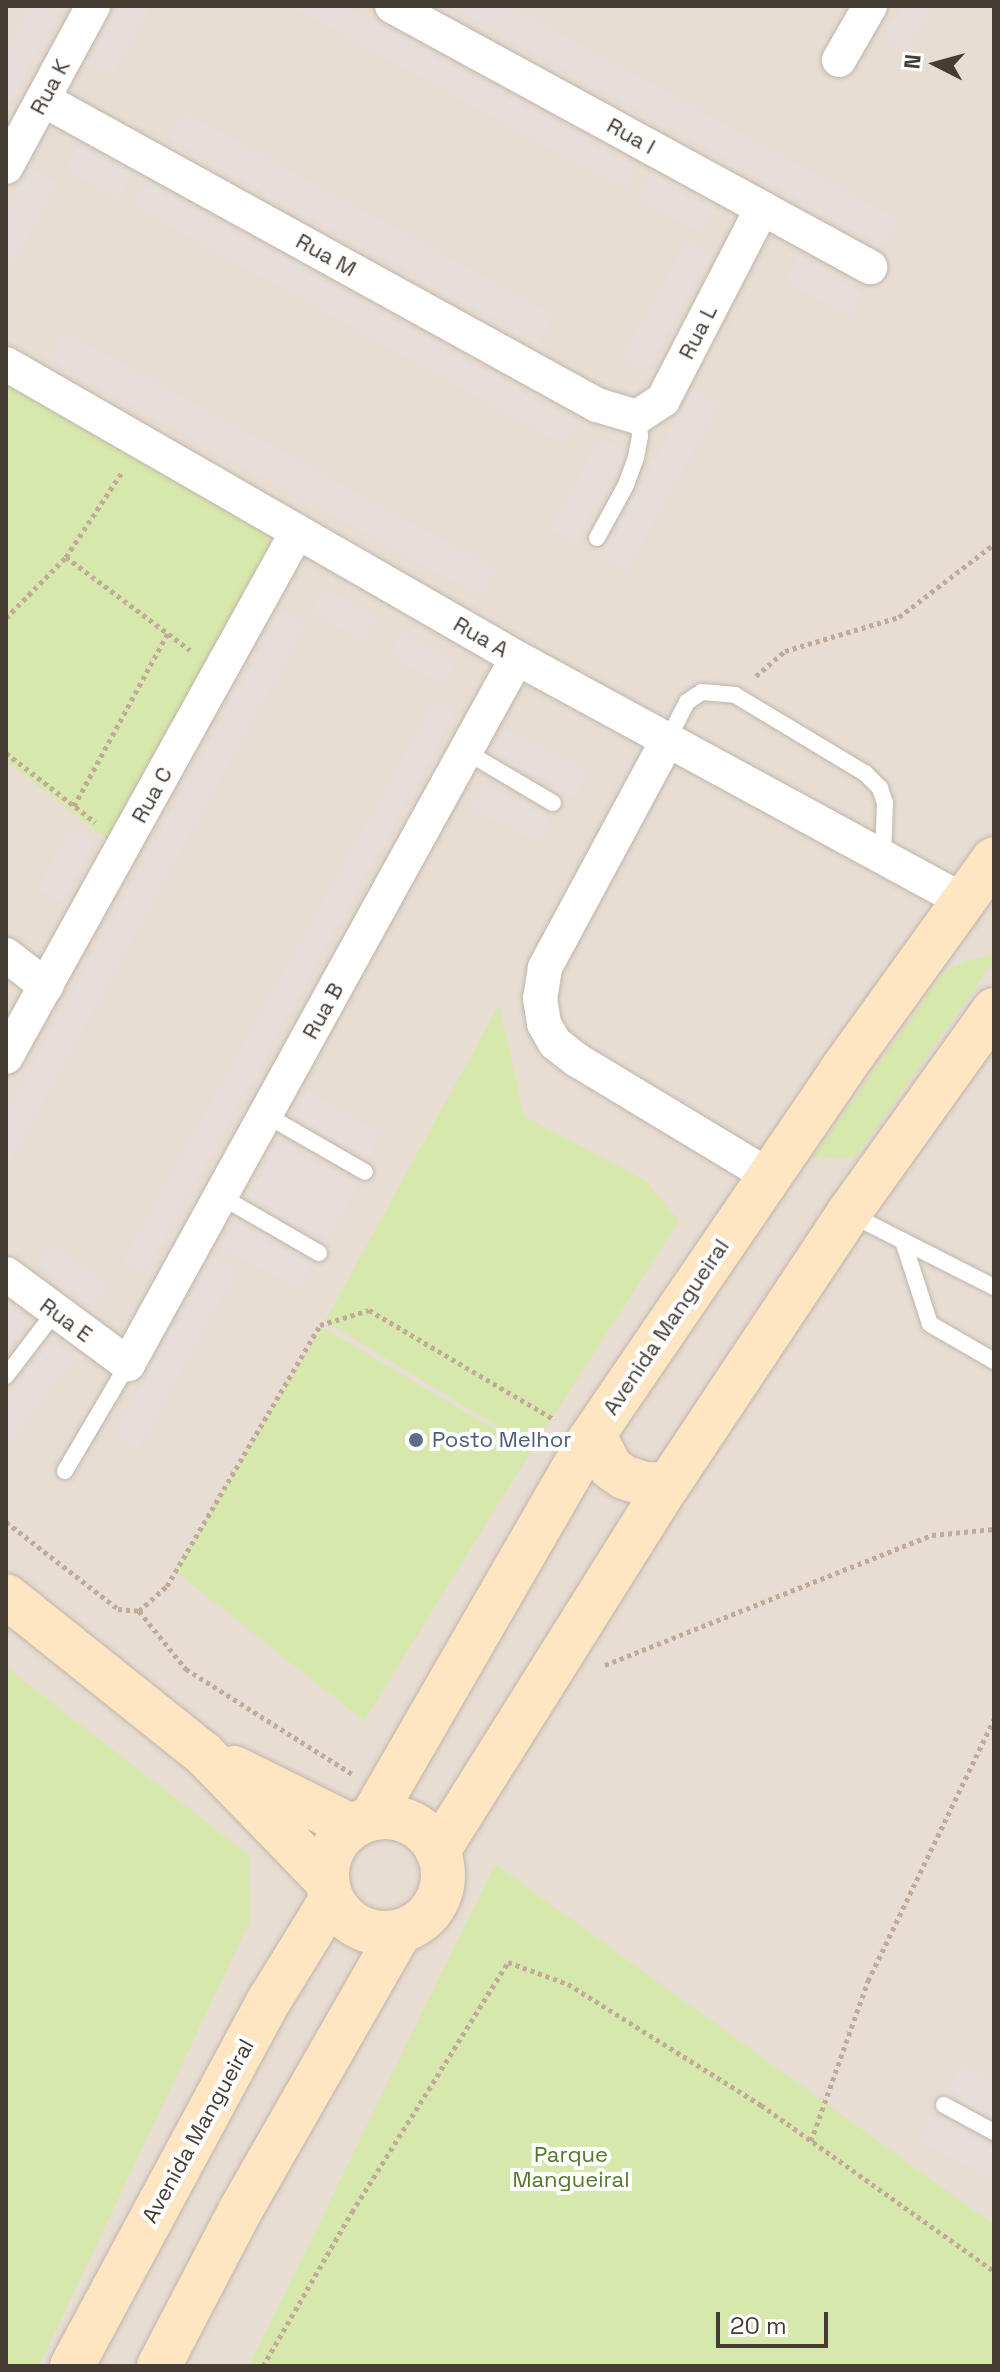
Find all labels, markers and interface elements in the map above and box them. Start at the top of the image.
north arrow [896,24,976,104]
text: N [897,53,927,70]
street label: Rua K [24,55,76,119]
street label: Rua I [602,112,660,160]
street label: Rua M [291,228,361,282]
street label: Rua L [673,300,723,364]
street label: Rua A [449,611,513,663]
street label: Rua C [126,762,178,828]
street label: Rua B [297,978,349,1044]
street label: Avenida Mangueiral [597,1234,735,1420]
street label: Rua E [35,1292,97,1348]
place label: Posto Melhor [432,1427,572,1453]
marker: Posto Melhor [407,1431,425,1449]
street label: Avenida Mangueiral [136,2034,260,2228]
park label: Parque Mangueiral [512,2141,630,2192]
scale bar [720,2296,832,2346]
text: 20 m [730,2310,787,2341]

